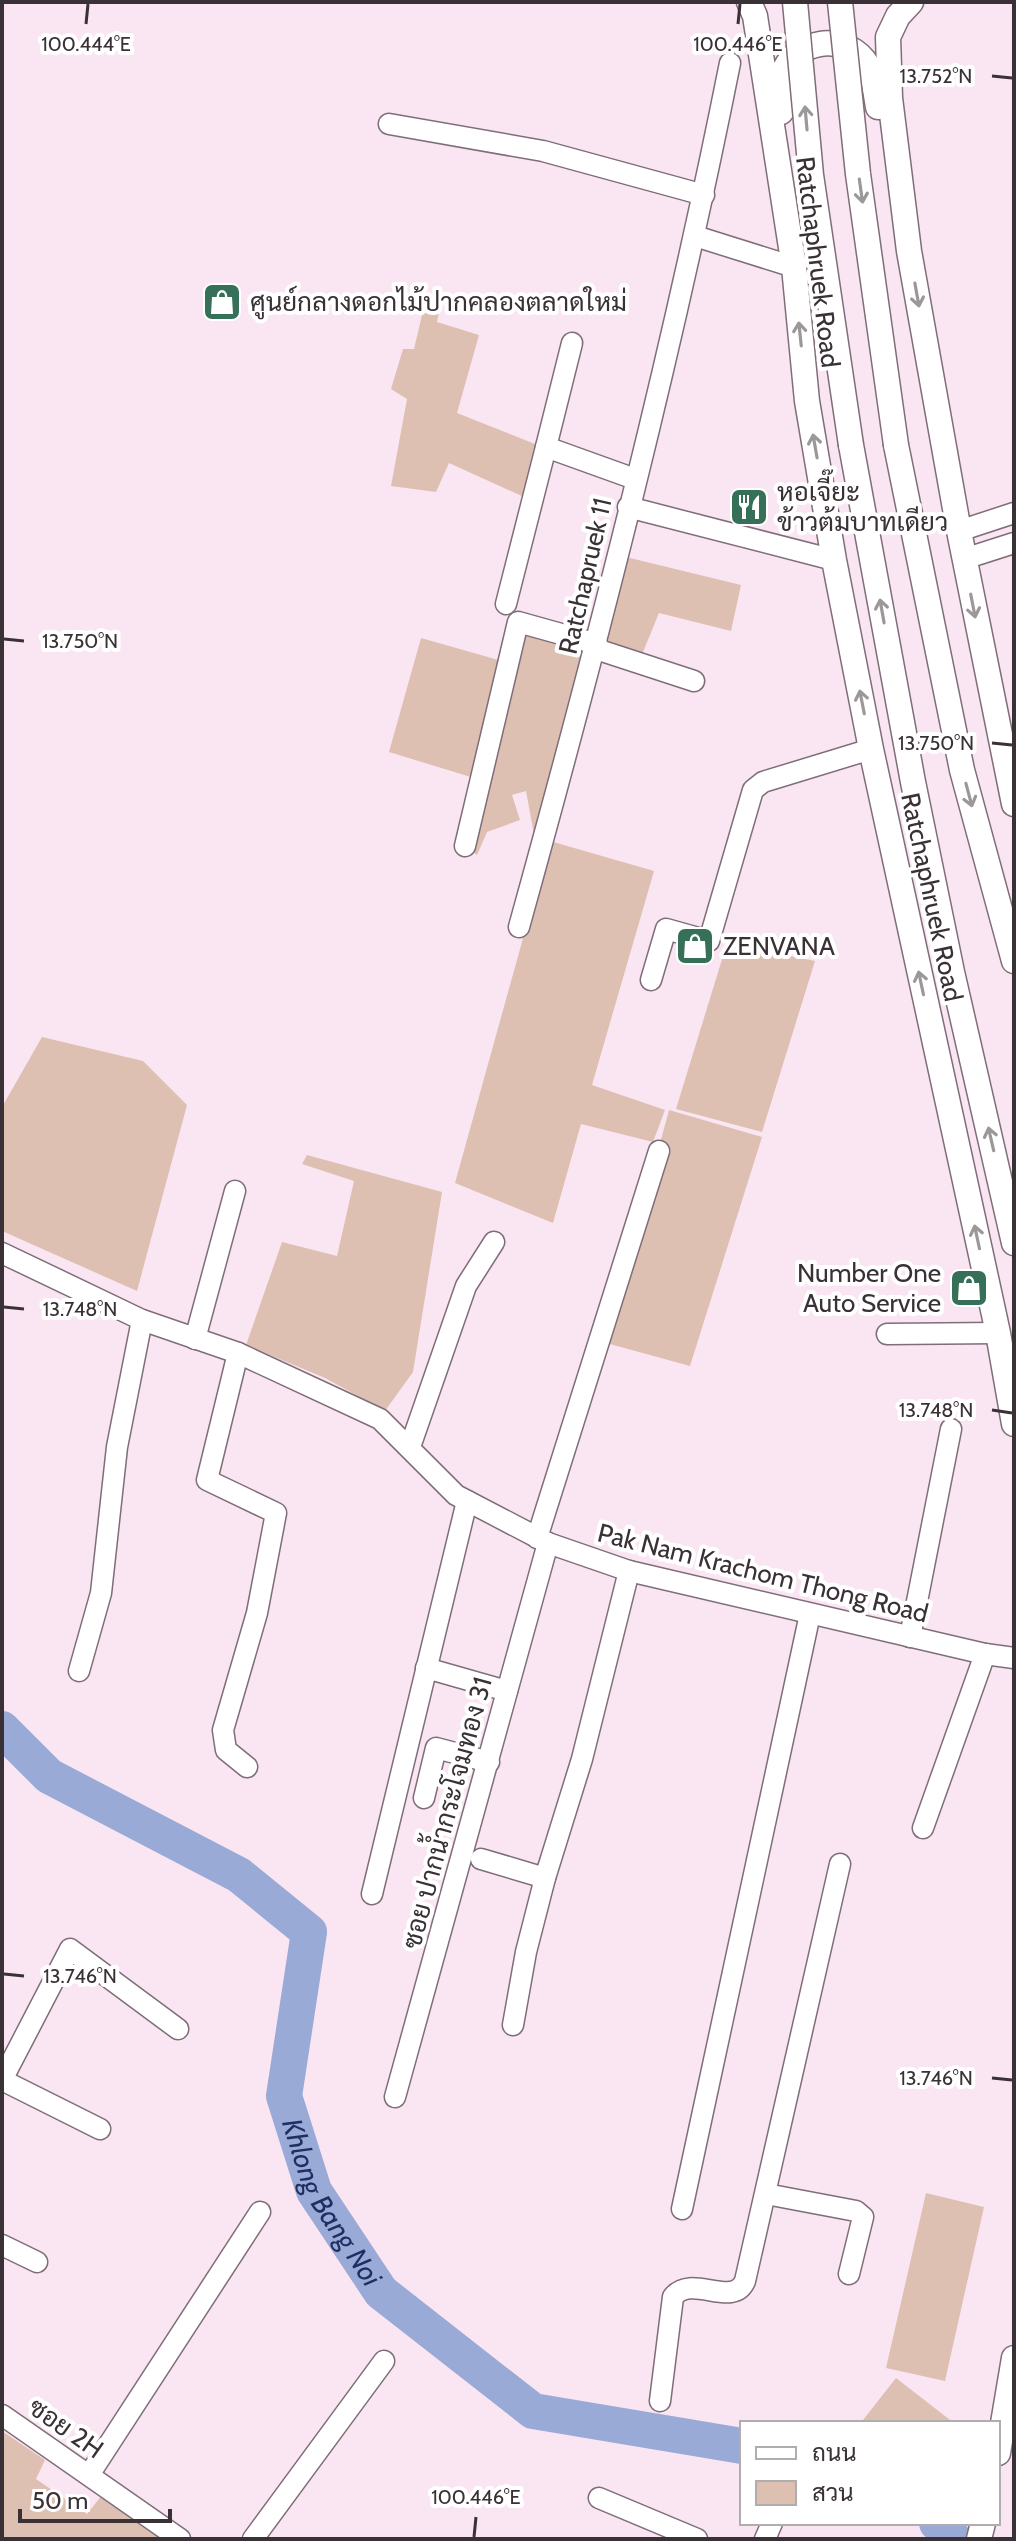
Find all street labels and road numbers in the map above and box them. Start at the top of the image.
street label: Ratchaphruek Road [789,155,847,369]
street label: Ratchapruek 11 [552,495,618,657]
street label: Ratchaphruek Road [894,790,970,1004]
street label: Pak Nam Krachom Thong Road [594,1516,932,1630]
street label: ซอย ปากน้ำกระโจมทอง 31 [390,1672,499,1952]
street label: ซอย 2H [22,2391,110,2465]

